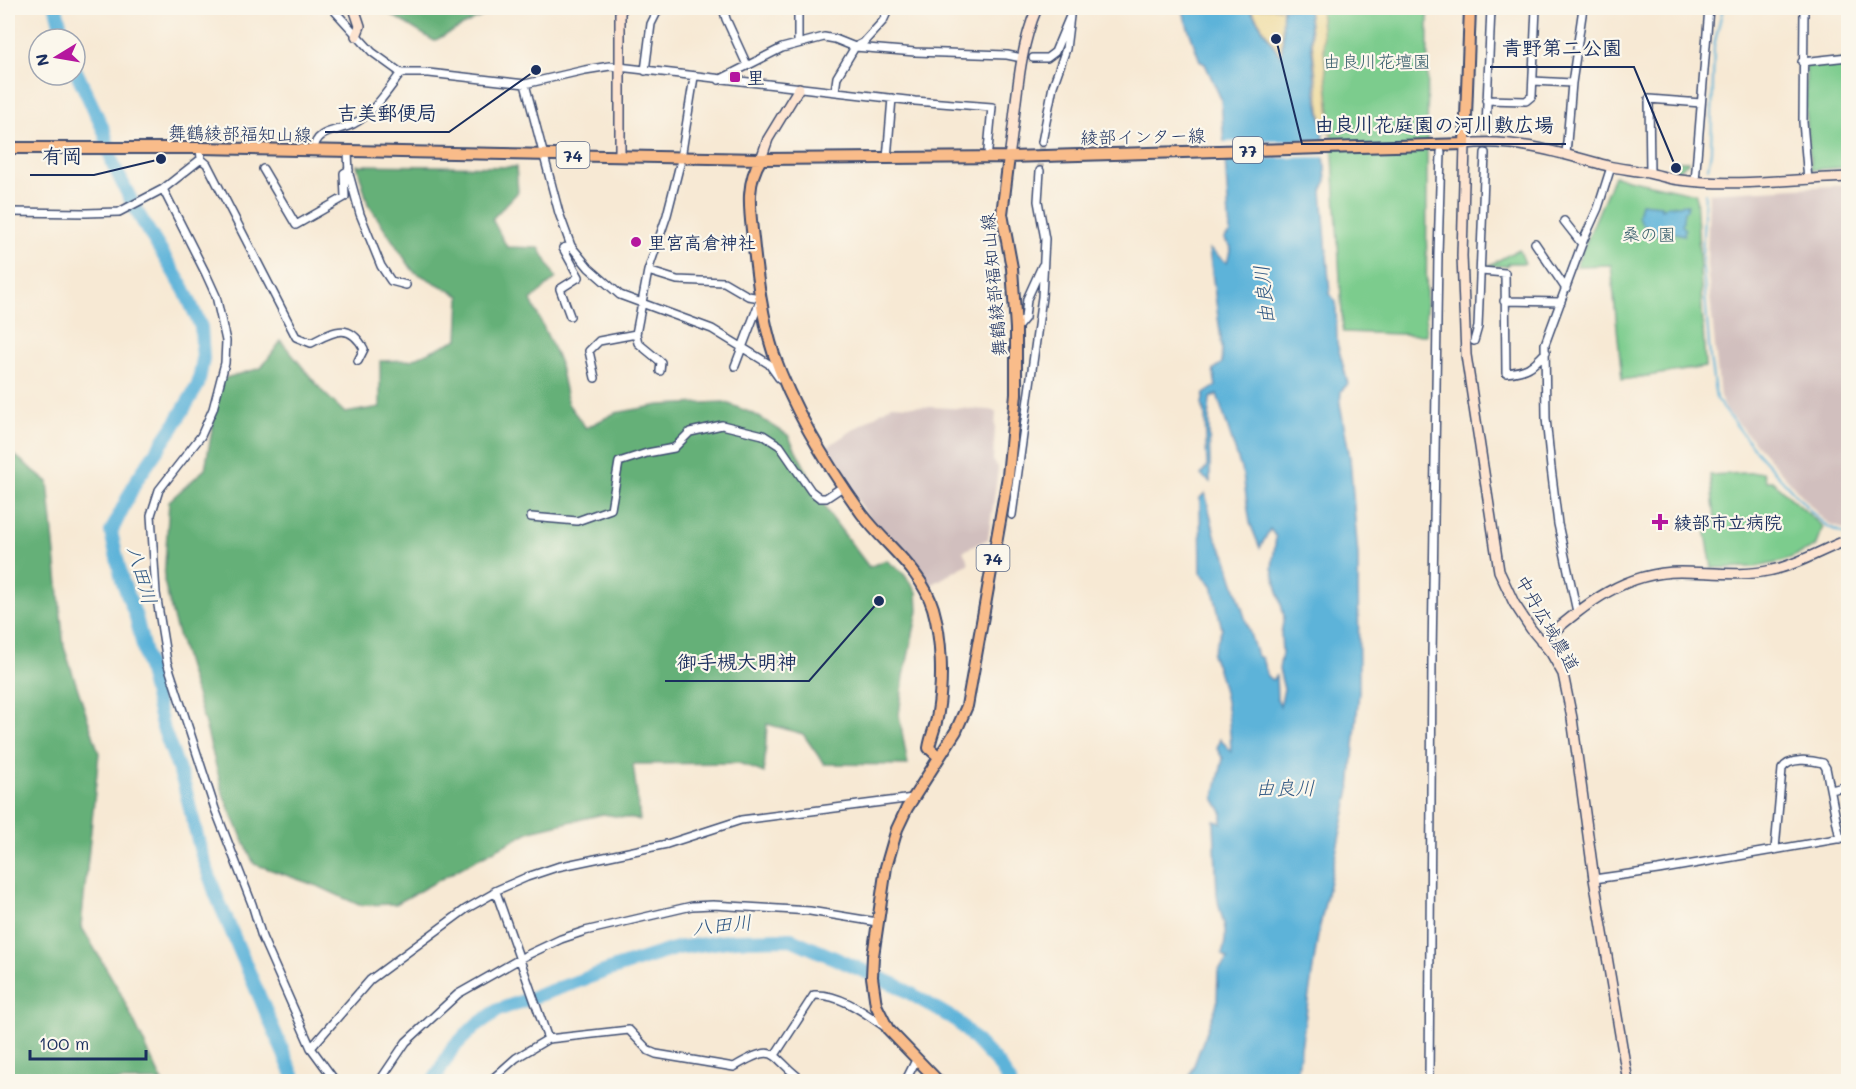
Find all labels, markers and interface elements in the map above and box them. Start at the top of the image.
north arrow [27,27,87,87]
callout: 青野第二公園 [1490,29,1634,67]
text: 青野第二公園 [1502,34,1622,60]
park label: 由良川花壇園 [1323,49,1431,73]
text: N [30,52,53,68]
place label: 里 [747,65,765,89]
marker: 里 [728,70,742,84]
callout: 吉美郵便局 [325,94,449,132]
text: 吉美郵便局 [337,99,437,125]
callout: 由良川花庭園の河川敷広場 [1302,106,1566,144]
text: 由良川花庭園の河川敷広場 [1314,111,1554,137]
street label: 舞鶴綾部福知山線 [168,120,312,146]
street label: 綾部インター線 [1080,123,1206,149]
callout: 有岡 [30,137,94,175]
road number: 77 [1233,137,1263,163]
text: 有岡 [42,142,82,168]
road number: 74 [556,142,590,168]
street label: 舞鶴綾部福知山線 [975,212,1011,358]
park label: 桑の園 [1622,222,1676,246]
place label: 里宮高倉神社 [648,230,756,254]
marker: 里宮高倉神社 [629,235,643,249]
water label: 由良川 [1247,264,1279,326]
place label: 綾部市立病院 [1674,510,1782,534]
marker: 綾部市立病院 [1651,513,1669,531]
water label: 八田川 [122,543,164,607]
road number: 74 [976,545,1010,571]
street label: 中丹広域農道 [1511,570,1585,676]
callout: 御手槻大明神 [665,643,809,681]
text: 御手槻大明神 [677,648,797,674]
water label: 由良川 [1255,774,1315,800]
water label: 八田川 [691,908,753,940]
scale bar [30,1023,146,1061]
text: 100 m [39,1031,89,1055]

